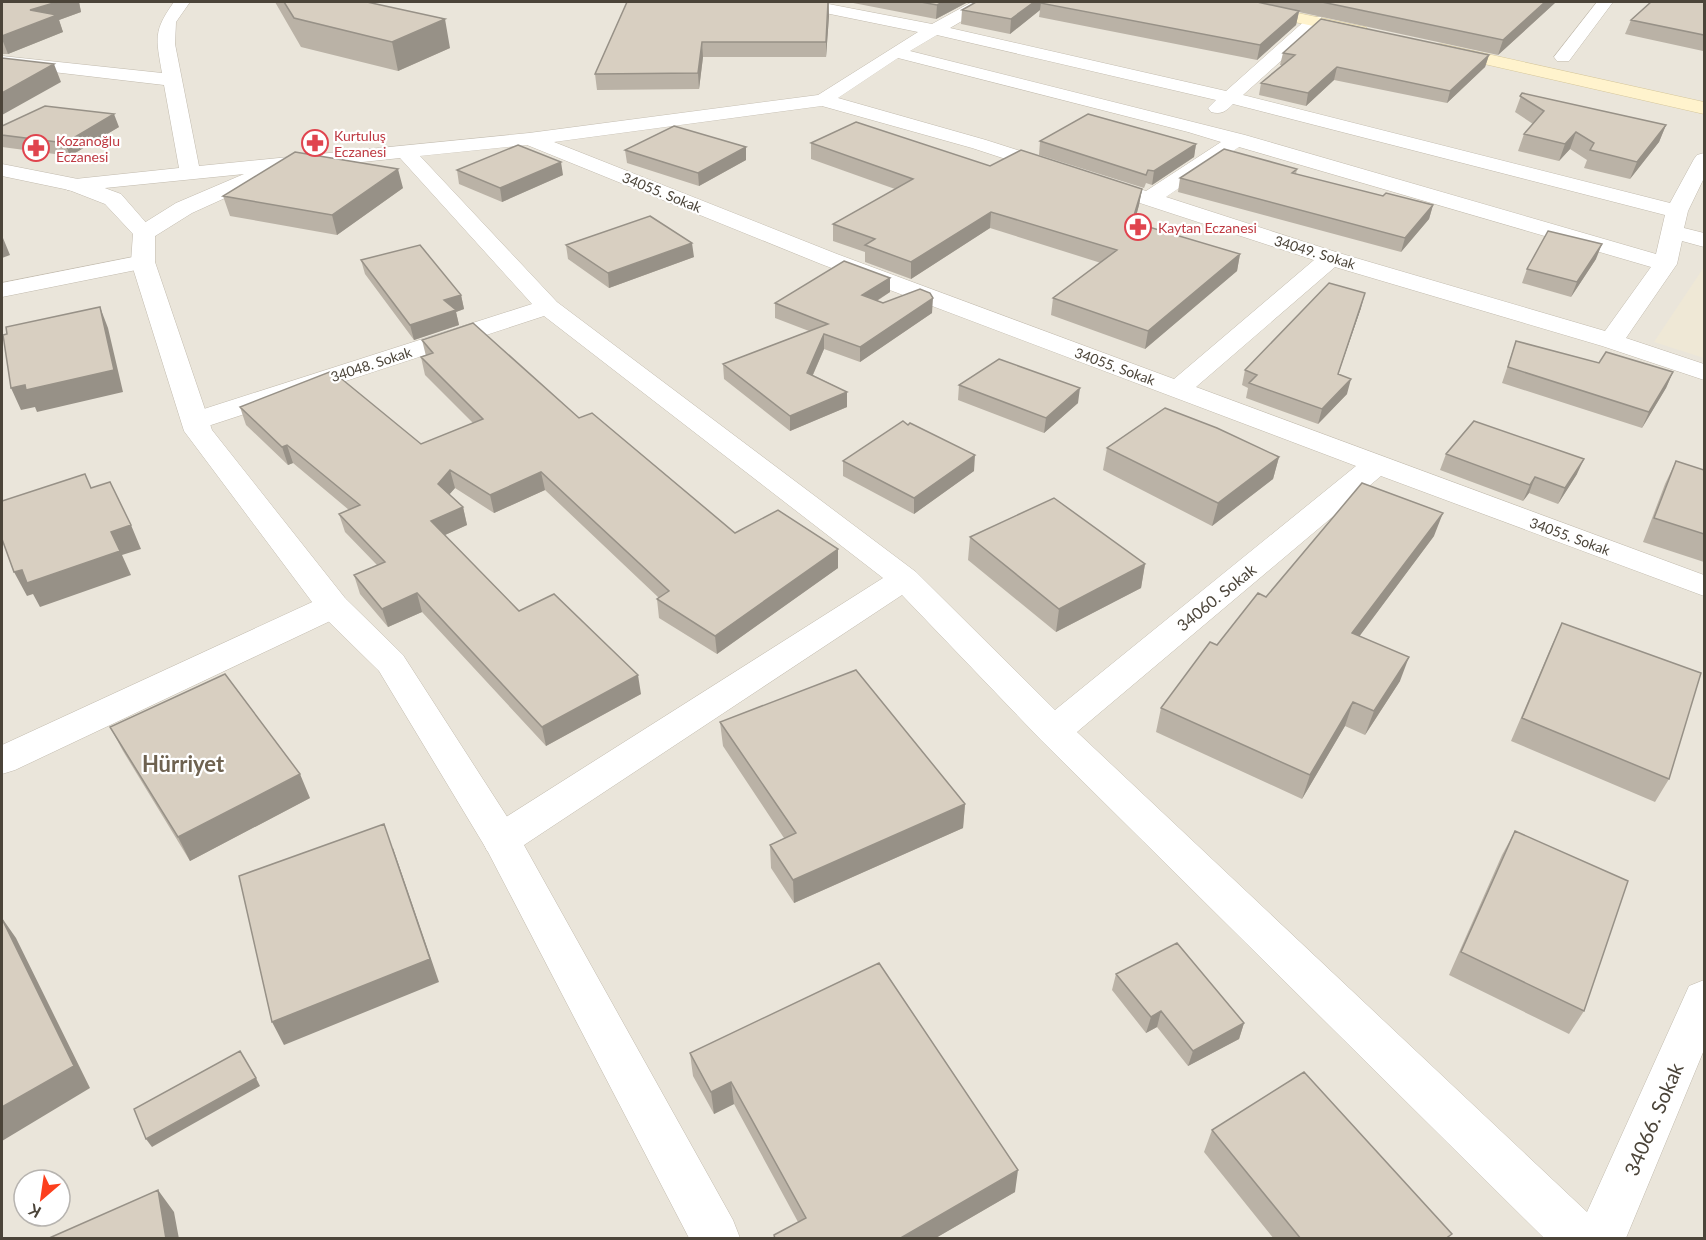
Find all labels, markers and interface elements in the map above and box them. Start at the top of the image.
place label: Kurtuluş Eczanesi [334,127,386,160]
pharmacy icon: Kurtuluş Eczanesi [300,128,330,158]
place label: Kozanoğlu Eczanesi [56,132,120,165]
pharmacy icon: Kozanoğlu Eczanesi [21,133,51,163]
street label: 34055. Sokak [620,168,705,216]
pharmacy icon: Kaytan Eczanesi [1123,212,1153,242]
place label: Kaytan Eczanesi [1158,219,1257,236]
street label: 34049. Sokak [1272,232,1359,273]
street label: 34048. Sokak [328,343,414,385]
street label: 34055. Sokak [1073,344,1158,389]
street label: 34055. Sokak [1528,514,1613,559]
street label: 34060. Sokak [1173,559,1260,635]
district label: Hürriyet [142,750,225,777]
street label: 34066. Sokak [1618,1058,1688,1179]
north arrow [12,1168,72,1228]
text: K [24,1200,44,1223]

